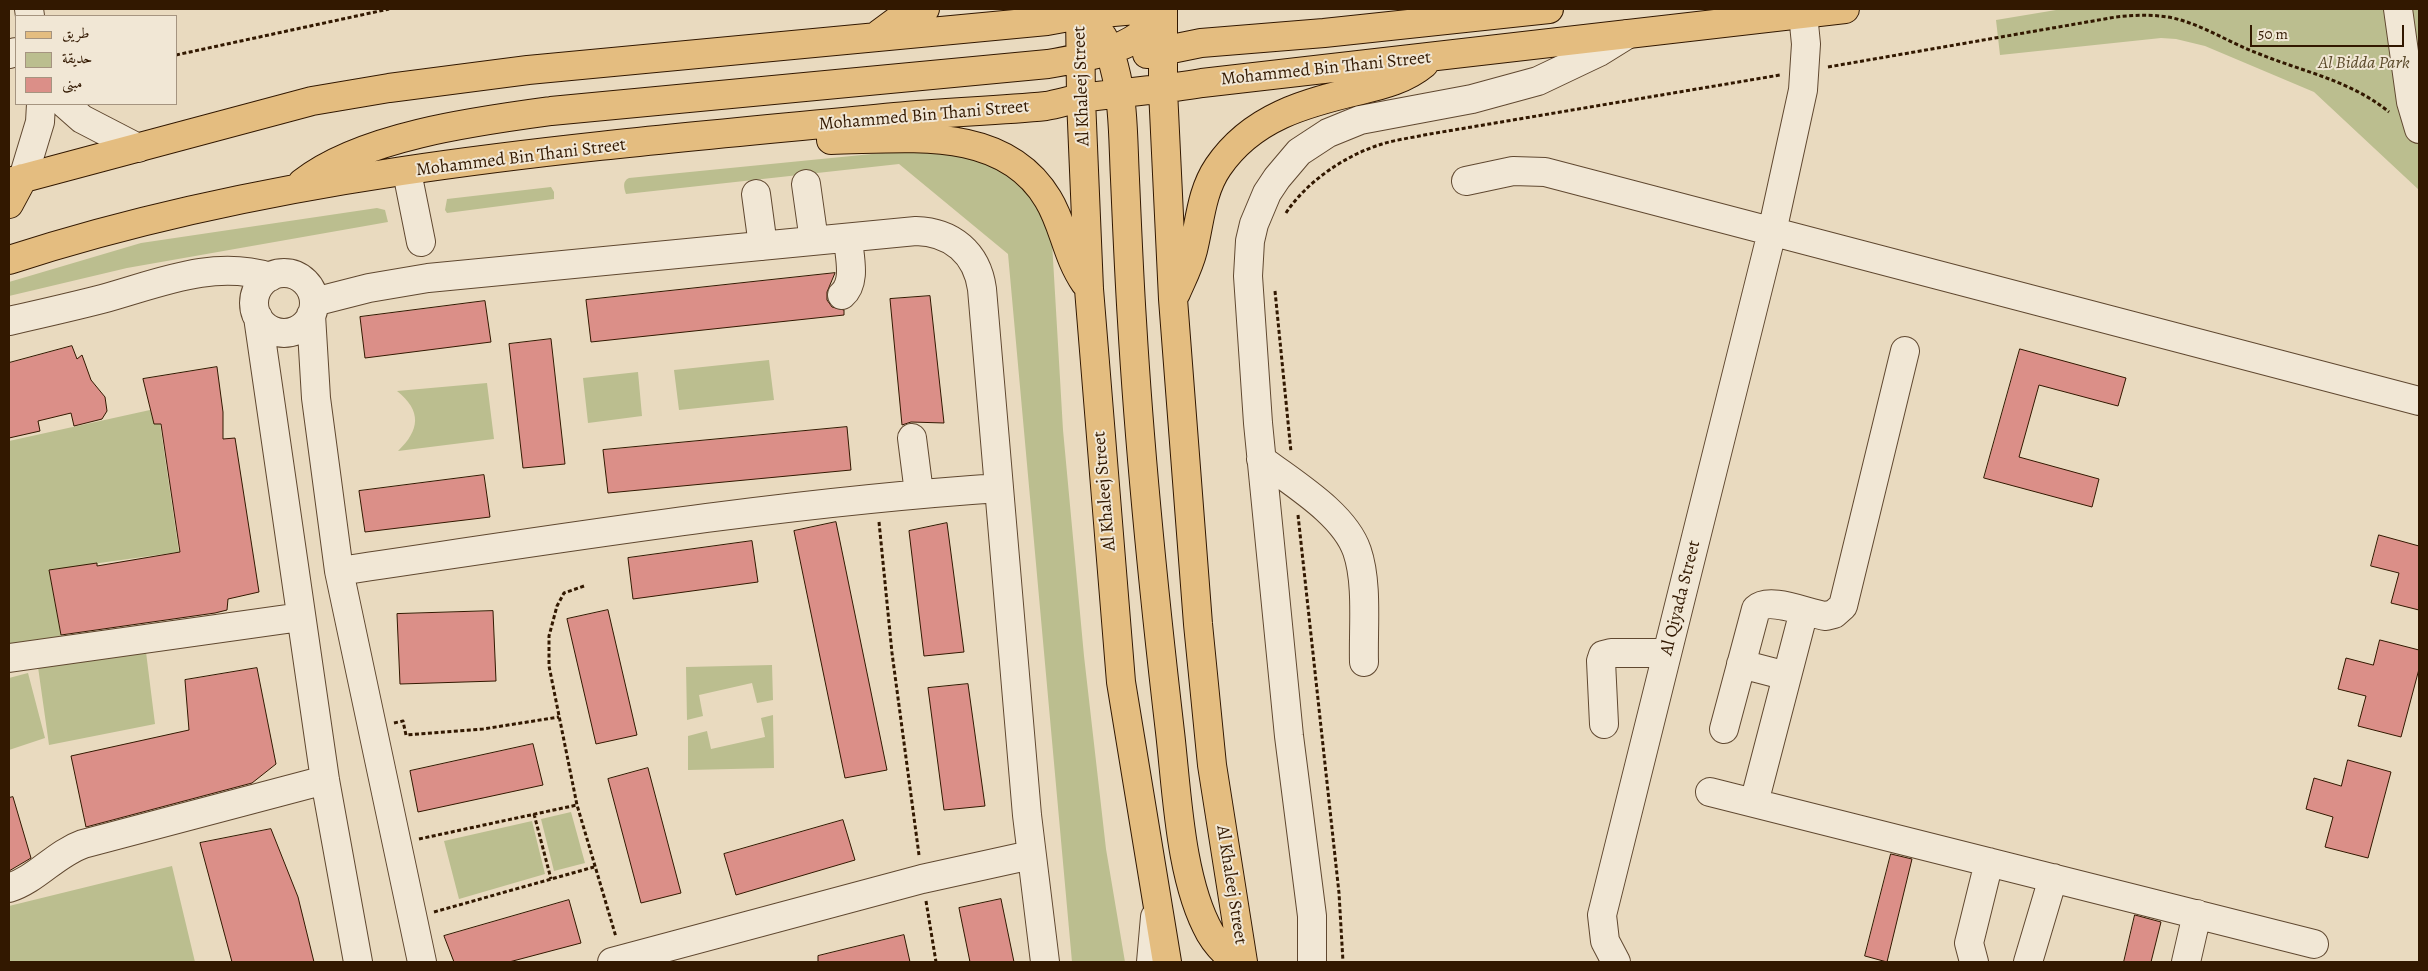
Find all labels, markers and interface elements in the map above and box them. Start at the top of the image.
legend [15,15,178,105]
scale bar [2253,15,2407,47]
text: طريق [62,23,89,43]
text: 50 m [2258,24,2288,44]
street label: Al Khaleej Street [1069,26,1095,146]
street label: Mohammed Bin Thani Street [1220,47,1432,91]
text: حديقة [62,48,92,68]
park label: Al Bidda Park [2318,53,2410,75]
text: مبنى [62,73,82,93]
street label: Mohammed Bin Thani Street [818,96,1030,136]
street label: Mohammed Bin Thani Street [415,134,627,182]
street label: Al Khaleej Street [1089,430,1121,552]
street label: Al Qiyada Street [1656,538,1706,658]
street label: Al Khaleej Street [1211,824,1251,946]

